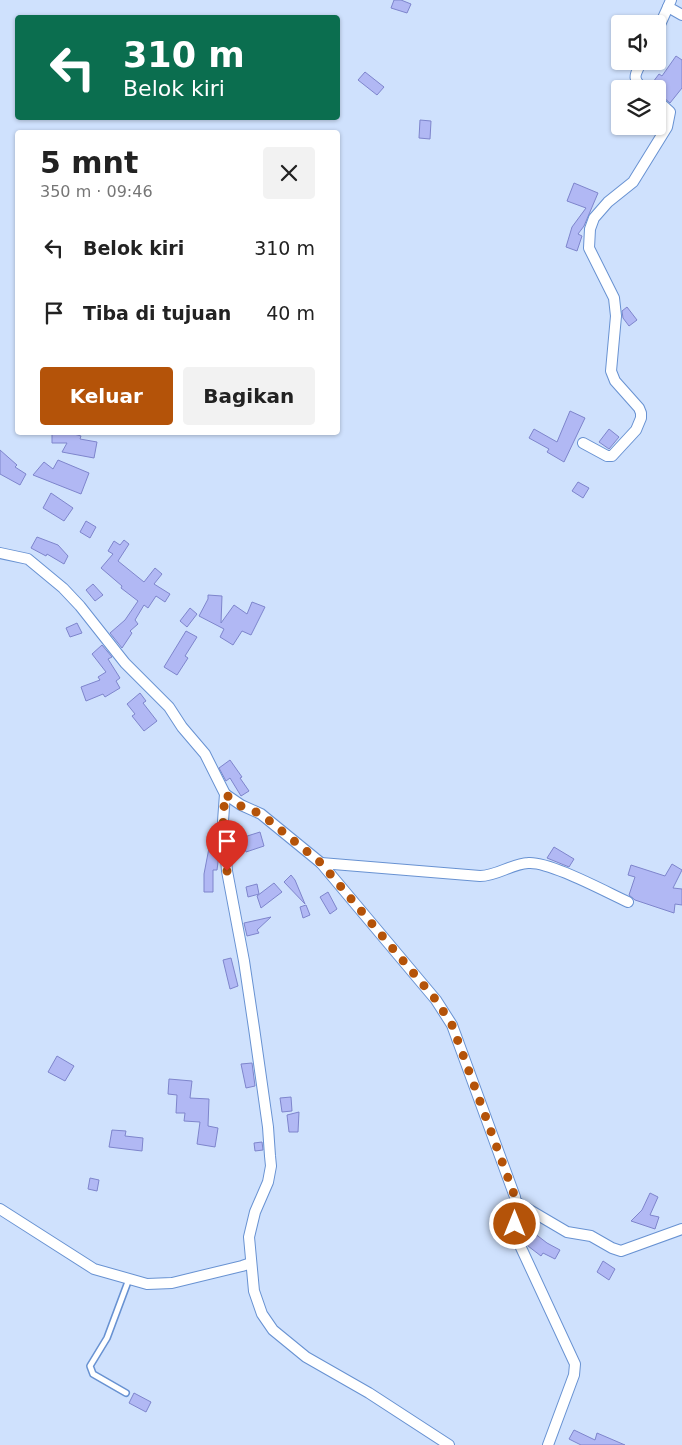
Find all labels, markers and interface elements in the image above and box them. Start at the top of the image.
map controls [611,15,666,135]
button: sound [611,15,666,70]
icon: left [40,35,105,100]
text: 310 m [123,35,245,75]
text: Belok kiri [123,76,225,101]
button: layers [611,80,666,135]
text: 5 mnt [40,145,138,180]
button: close [263,147,315,199]
text: 350 m · 09:46 [40,182,153,201]
icon: left [40,234,68,262]
text: Belok kiri [83,237,184,259]
text: 310 m [254,237,315,259]
icon: arrive [40,299,68,327]
text: Tiba di tujuan [83,302,231,324]
text: 40 m [266,302,315,324]
button: Keluar [40,367,173,425]
button: Bagikan [183,367,315,425]
pin [206,820,248,871]
icon: arrive [213,827,241,855]
position arrow [488,1197,540,1249]

